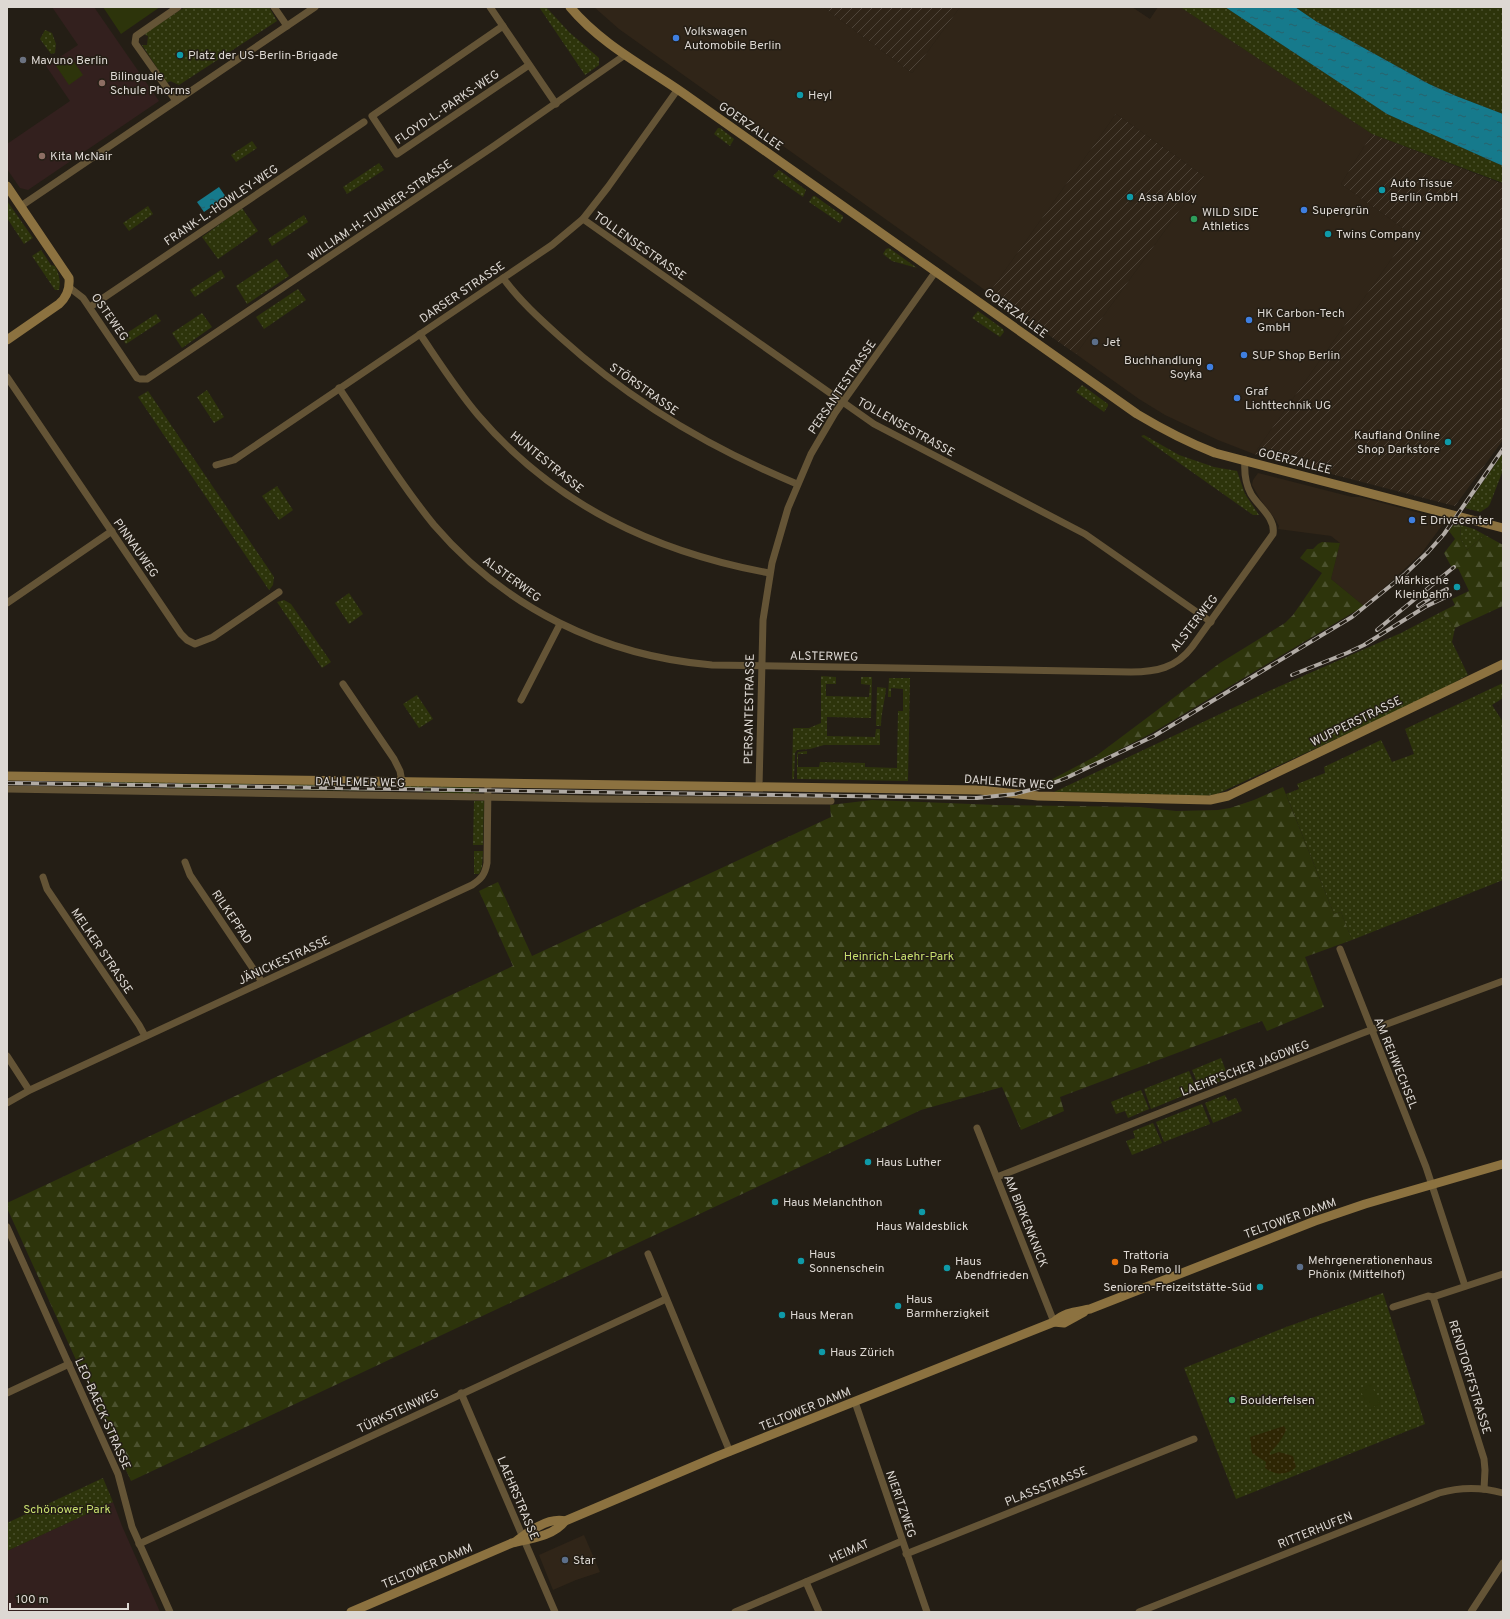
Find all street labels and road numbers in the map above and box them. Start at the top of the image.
street label: FLOYD-L.-PARKS-WEG [392,67,503,149]
street label: GOERZALLEE [715,99,786,155]
street label: WILLIAM-H.-TUNNER-STRASSE [305,156,456,265]
street label: FRANK-L.-HOWLEY-WEG [161,162,282,250]
street label: TOLLENSESTRASSE [590,209,689,285]
street label: DARSER STRASSE [417,258,508,327]
street label: GOERZALLEE [980,285,1051,342]
street label: OSTEWEG [87,291,131,345]
street label: PERSANTESTRASSE [805,337,880,438]
street label: STÖRSTRASSE [606,360,681,420]
street label: TOLLENSESTRASSE [854,394,957,461]
street label: HUNTESTRASSE [506,428,586,497]
street label: GOERZALLEE [1256,445,1333,479]
street label: PINNAUWEG [109,516,161,581]
street label: ALSTERWEG [479,553,544,606]
street label: ALSTERWEG [1167,592,1222,655]
street label: ALSTERWEG [790,648,858,666]
street label: PERSANTESTRASSE [741,654,759,765]
street label: WUPPERSTRASSE [1308,693,1405,751]
street label: DAHLEMER WEG [963,772,1054,794]
street label: DAHLEMER WEG [315,774,405,792]
street label: RILKEPFAD [207,887,255,948]
street label: MELKER STRASSE [66,906,136,998]
street label: JÄNICKESTRASSE [236,933,333,989]
street label: AM REHWECHSEL [1369,1015,1421,1112]
street label: LAEHR'SCHER JAGDWEG [1179,1037,1312,1101]
street label: AM BIRKENKNICK [999,1173,1051,1270]
street label: TELTOWER DAMM [1242,1195,1339,1243]
street label: RENDTORFFSTRASSE [1444,1318,1494,1436]
street label: LEO-BAECK-STRASSE [70,1356,134,1473]
street label: TELTOWER DAMM [757,1384,853,1436]
street label: TÜRKSTEINWEG [355,1386,442,1438]
street label: LAEHRSTRASSE [492,1454,542,1543]
street label: PLASSSTRASSE [1003,1463,1090,1511]
street label: NIERITZWEG [881,1469,919,1540]
street label: RITTERHUFEN [1276,1509,1355,1553]
street label: HEIMAT [827,1536,872,1567]
street label: TELTOWER DAMM [379,1541,475,1593]

